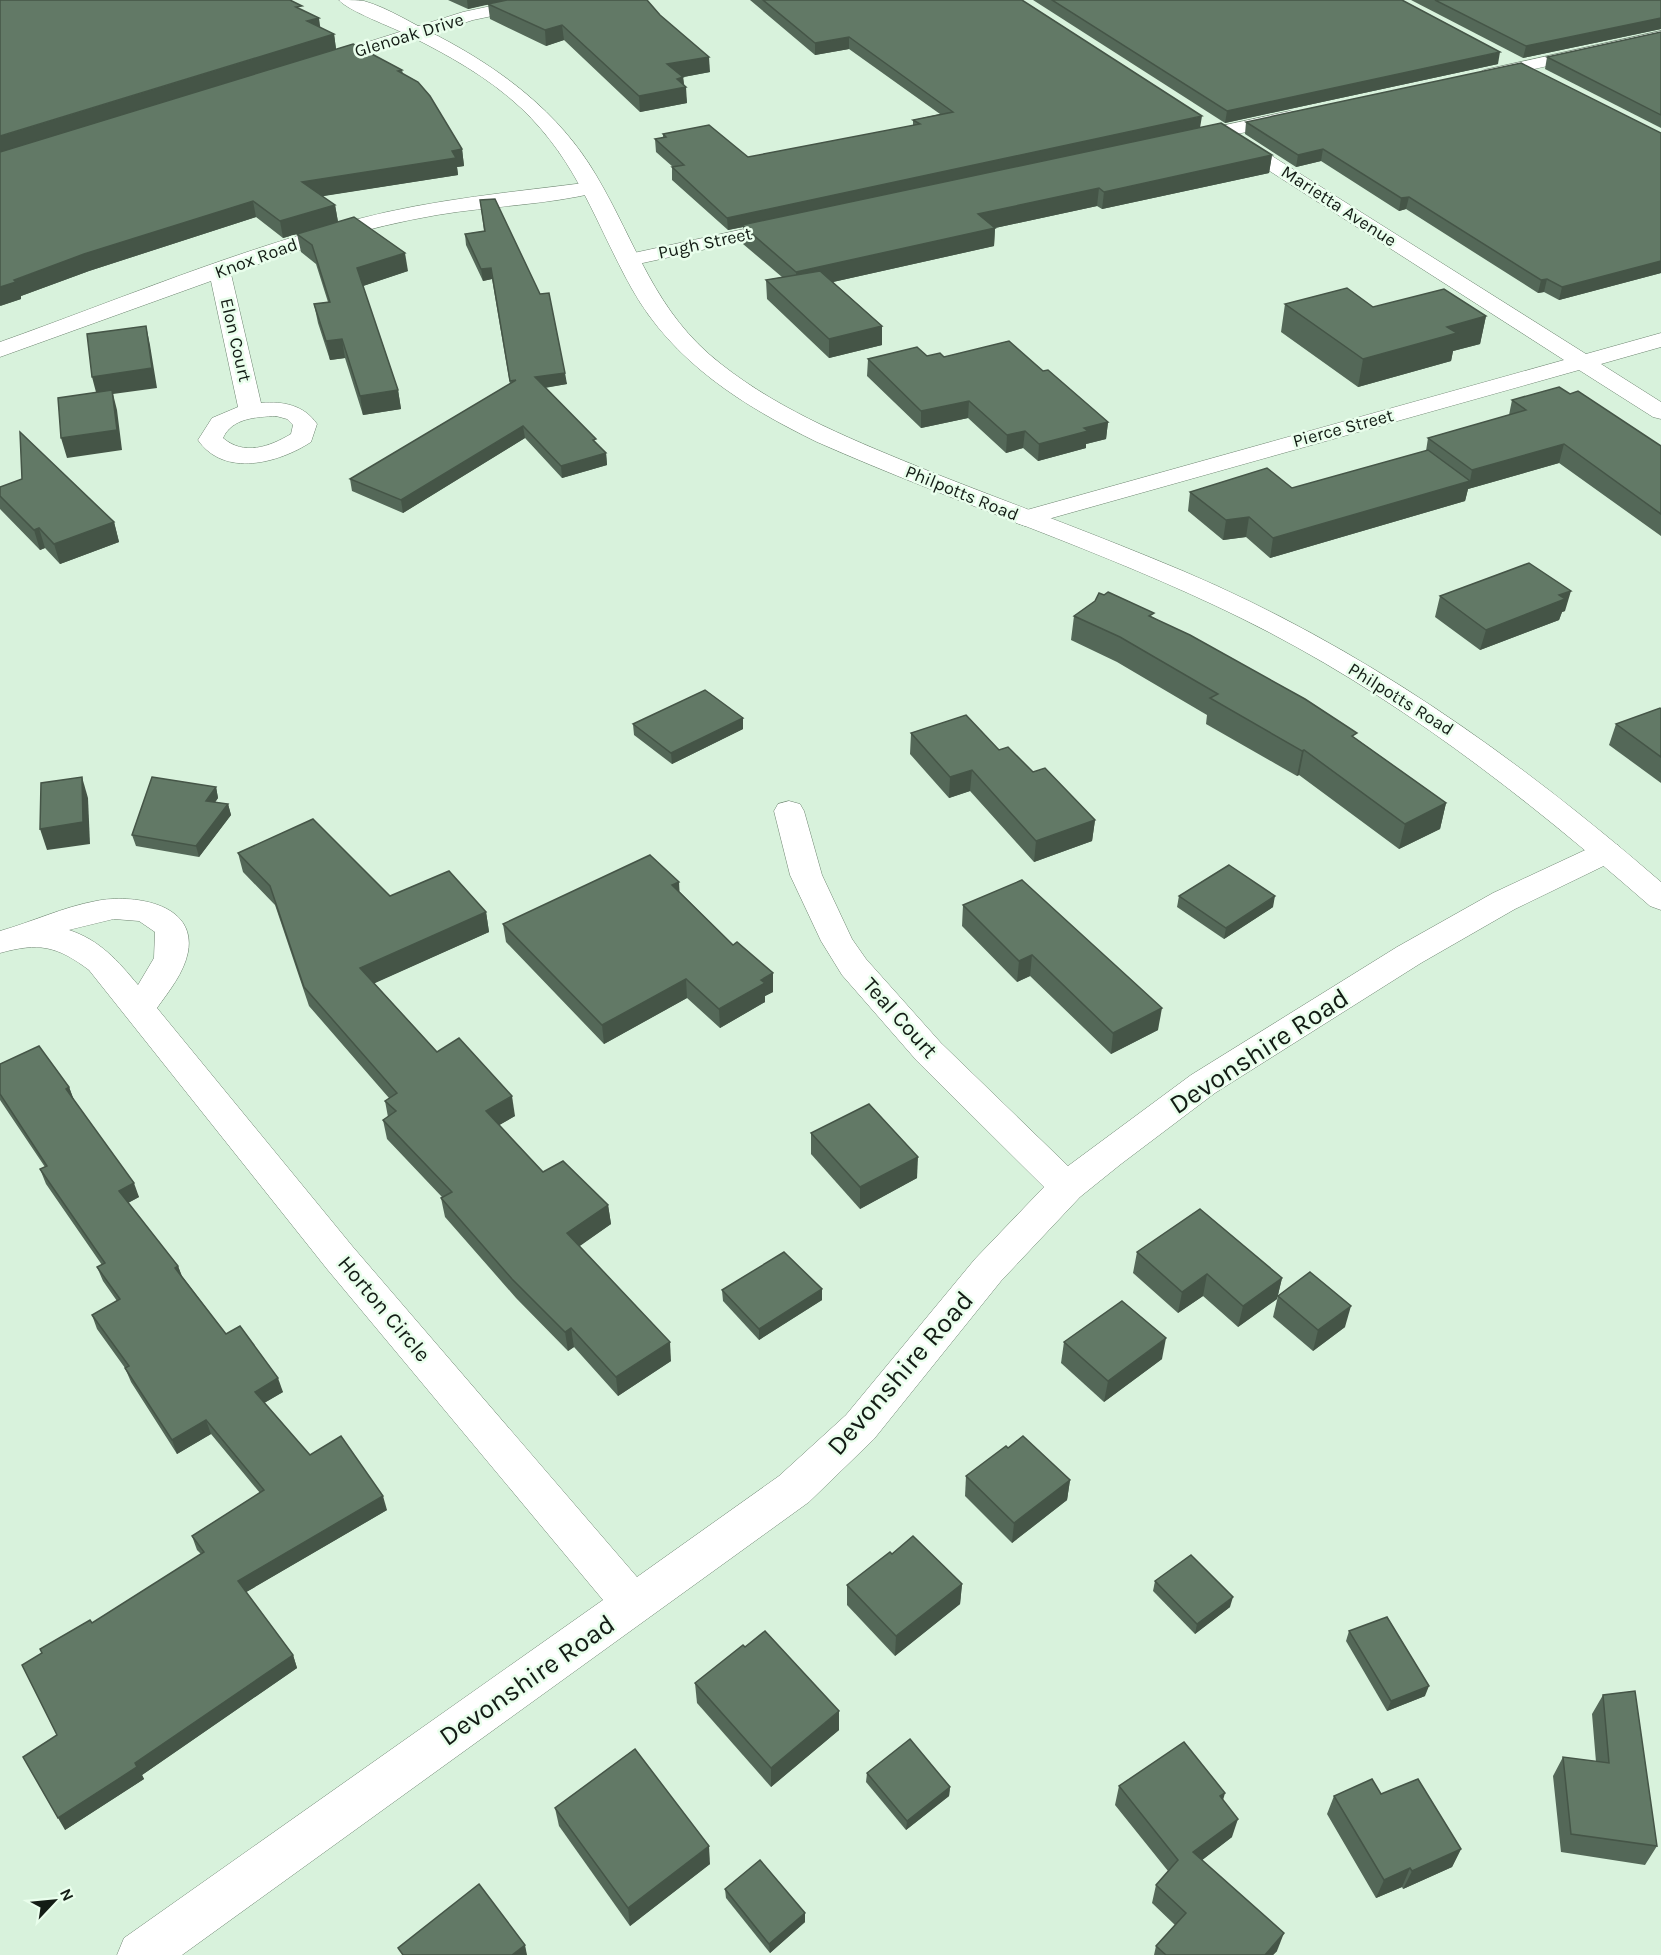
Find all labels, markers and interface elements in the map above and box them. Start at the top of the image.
street label: Glenoak Drive [352,8,466,62]
street label: Marietta Avenue [1277,160,1401,252]
street label: Pugh Street [656,222,754,264]
street label: Knox Road [212,233,300,283]
street label: Elon Court [216,296,256,384]
street label: Pierce Street [1290,404,1396,452]
street label: Philpotts Road [902,460,1022,526]
street label: Philpotts Road [1344,658,1458,740]
street label: Teal Court [857,972,943,1064]
street label: Devonshire Road [1163,981,1355,1121]
street label: Horton Circle [332,1251,436,1367]
street label: Devonshire Road [820,1284,980,1462]
street label: Devonshire Road [433,1608,621,1752]
north arrow [24,1871,84,1931]
text: N [56,1885,78,1904]

